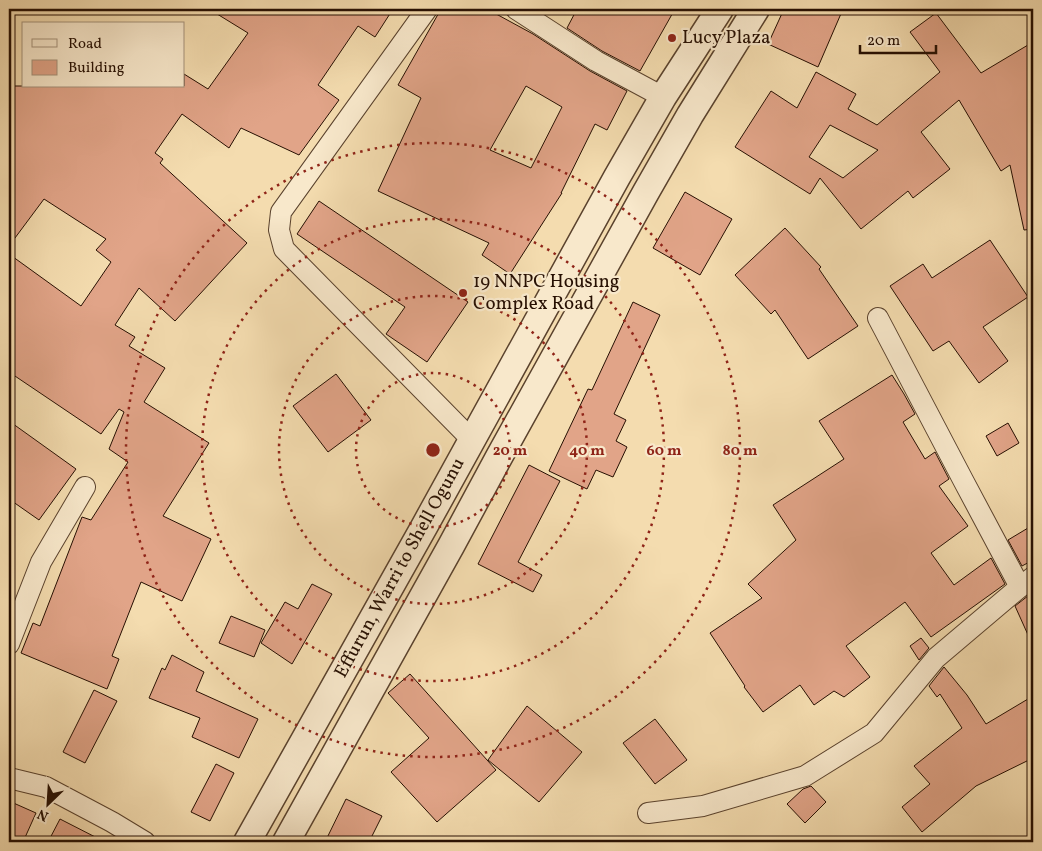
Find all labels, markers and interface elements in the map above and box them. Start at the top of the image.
legend [22,22,185,88]
scale bar [860,22,936,54]
place label: Lucy Plaza [682,25,771,51]
text: 20 m [867,31,900,52]
marker: Lucy Plaza [666,32,678,44]
text: Road [68,34,102,55]
text: Building [68,58,125,79]
place label: 19 NNPC Housing Complex Road [473,269,620,317]
marker: 19 NNPC Housing Complex Road [457,287,469,299]
centre of rings [424,441,442,459]
text: 20 m [493,441,528,462]
text: 40 m [569,441,605,462]
text: 60 m [647,441,682,462]
text: 80 m [723,441,758,462]
street label: Effurun, Warri to Shell Ogunu [328,453,472,683]
north arrow [22,778,72,828]
text: N [35,804,52,825]

